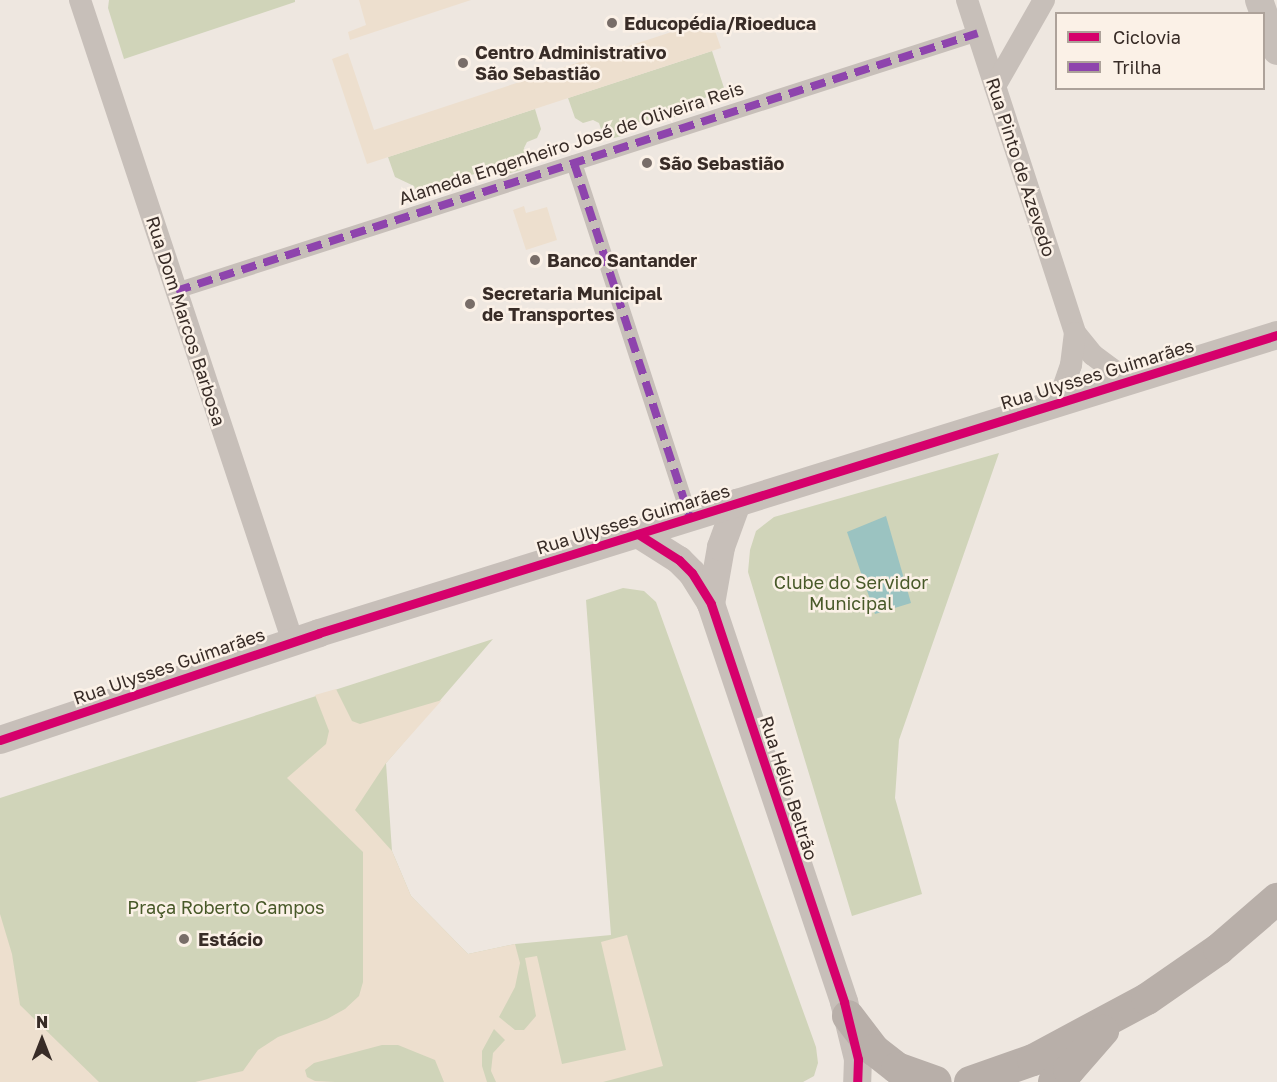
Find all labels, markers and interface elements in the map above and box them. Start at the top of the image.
place label: Educopédia/Rioeduca [624,12,816,34]
legend [1055,12,1265,90]
marker: Educopédia/Rioeduca [605,16,619,30]
text: Ciclovia [1113,26,1181,48]
place label: Centro Administrativo São Sebastião [475,42,666,84]
marker: Centro Administrativo São Sebastião [456,56,470,70]
text: Trilha [1113,56,1161,78]
street label: Rua Pinto de Azevedo [982,75,1060,259]
street label: Alameda Engenheiro José de Oliveira Reis [396,77,746,209]
place label: São Sebastião [659,152,784,174]
marker: São Sebastião [640,156,654,170]
street label: Rua Dom Marcos Barbosa [142,213,230,429]
place label: Banco Santander [547,249,697,271]
marker: Banco Santander [528,253,542,267]
place label: Secretaria Municipal de Transportes [482,283,662,326]
marker: Secretaria Municipal de Transportes [463,297,477,311]
street label: Rua Ulysses Guimarães [998,334,1196,414]
street label: Rua Ulysses Guimarães [534,479,732,559]
park label: Clube do Servidor Municipal [774,572,928,614]
street label: Rua Ulysses Guimarães [70,623,268,709]
street label: Rua Hélio Beltrão [755,713,823,863]
park label: Praça Roberto Campos [127,896,325,918]
place label: Estácio [198,928,263,950]
marker: Estácio [175,930,193,948]
north arrow [12,1010,72,1070]
text: N [36,1012,48,1032]

